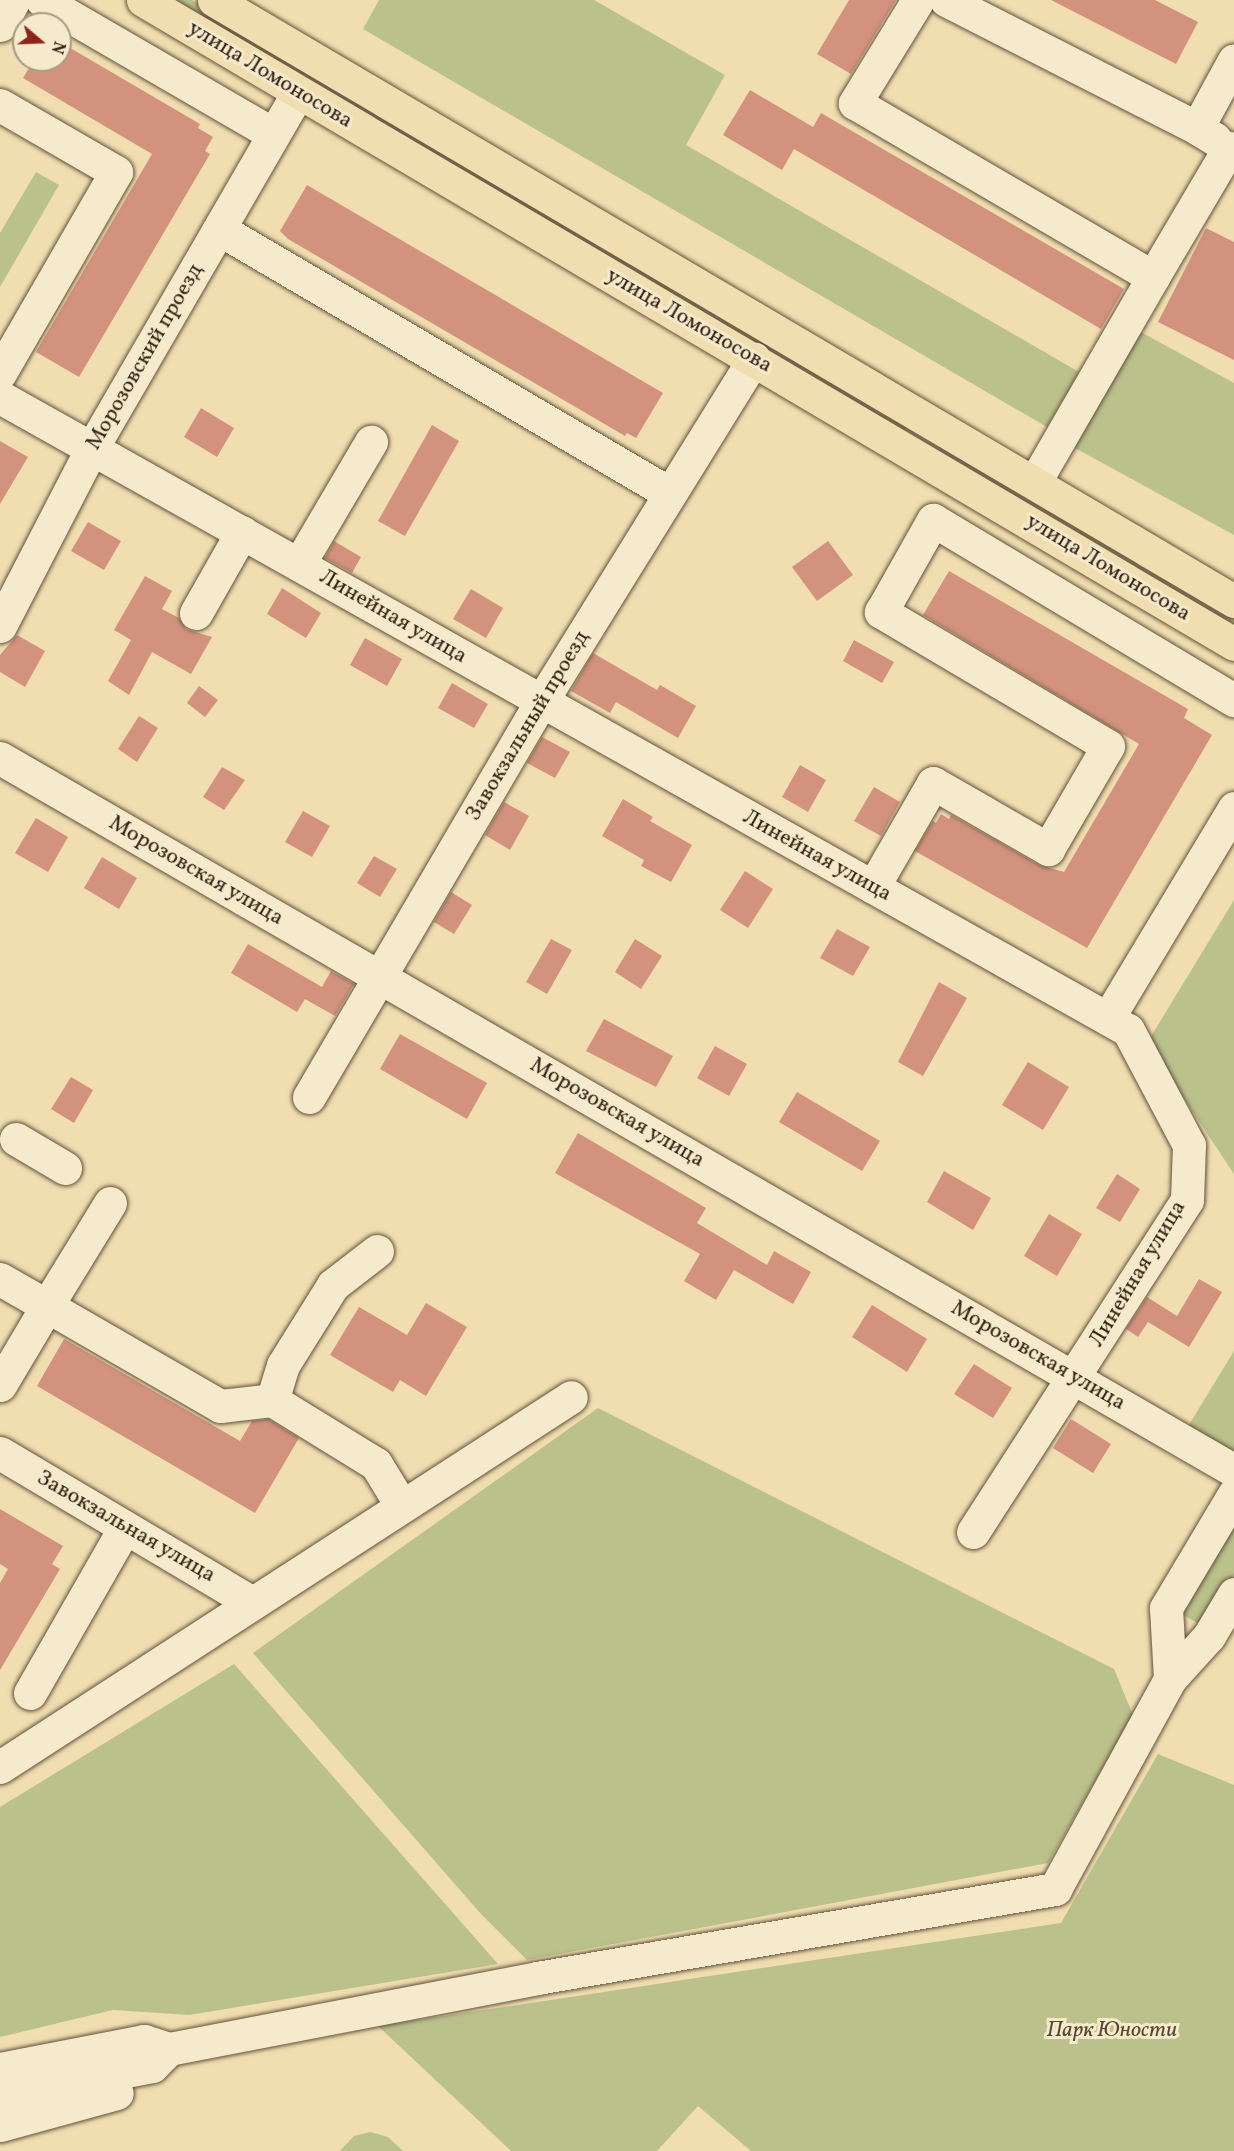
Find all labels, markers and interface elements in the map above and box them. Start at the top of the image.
north arrow [12,12,72,72]
street label: улица Ломоносова [183,15,357,135]
text: N [45,38,69,56]
street label: Морозовский проезд [81,259,209,455]
street label: улица Ломоносова [601,263,777,379]
street label: улица Ломоносова [1021,508,1195,628]
street label: Линейная улица [314,564,472,670]
street label: Завокзальный проезд [461,626,595,826]
street label: Линейная улица [738,804,896,908]
street label: Морозовская улица [104,810,288,932]
street label: Морозовская улица [525,1052,709,1174]
street label: Линейная улица [1084,1196,1192,1352]
street label: Морозовская улица [946,1295,1130,1417]
street label: Завокзальная улица [32,1465,220,1589]
park label: Парк Юности [1047,2018,1177,2044]

